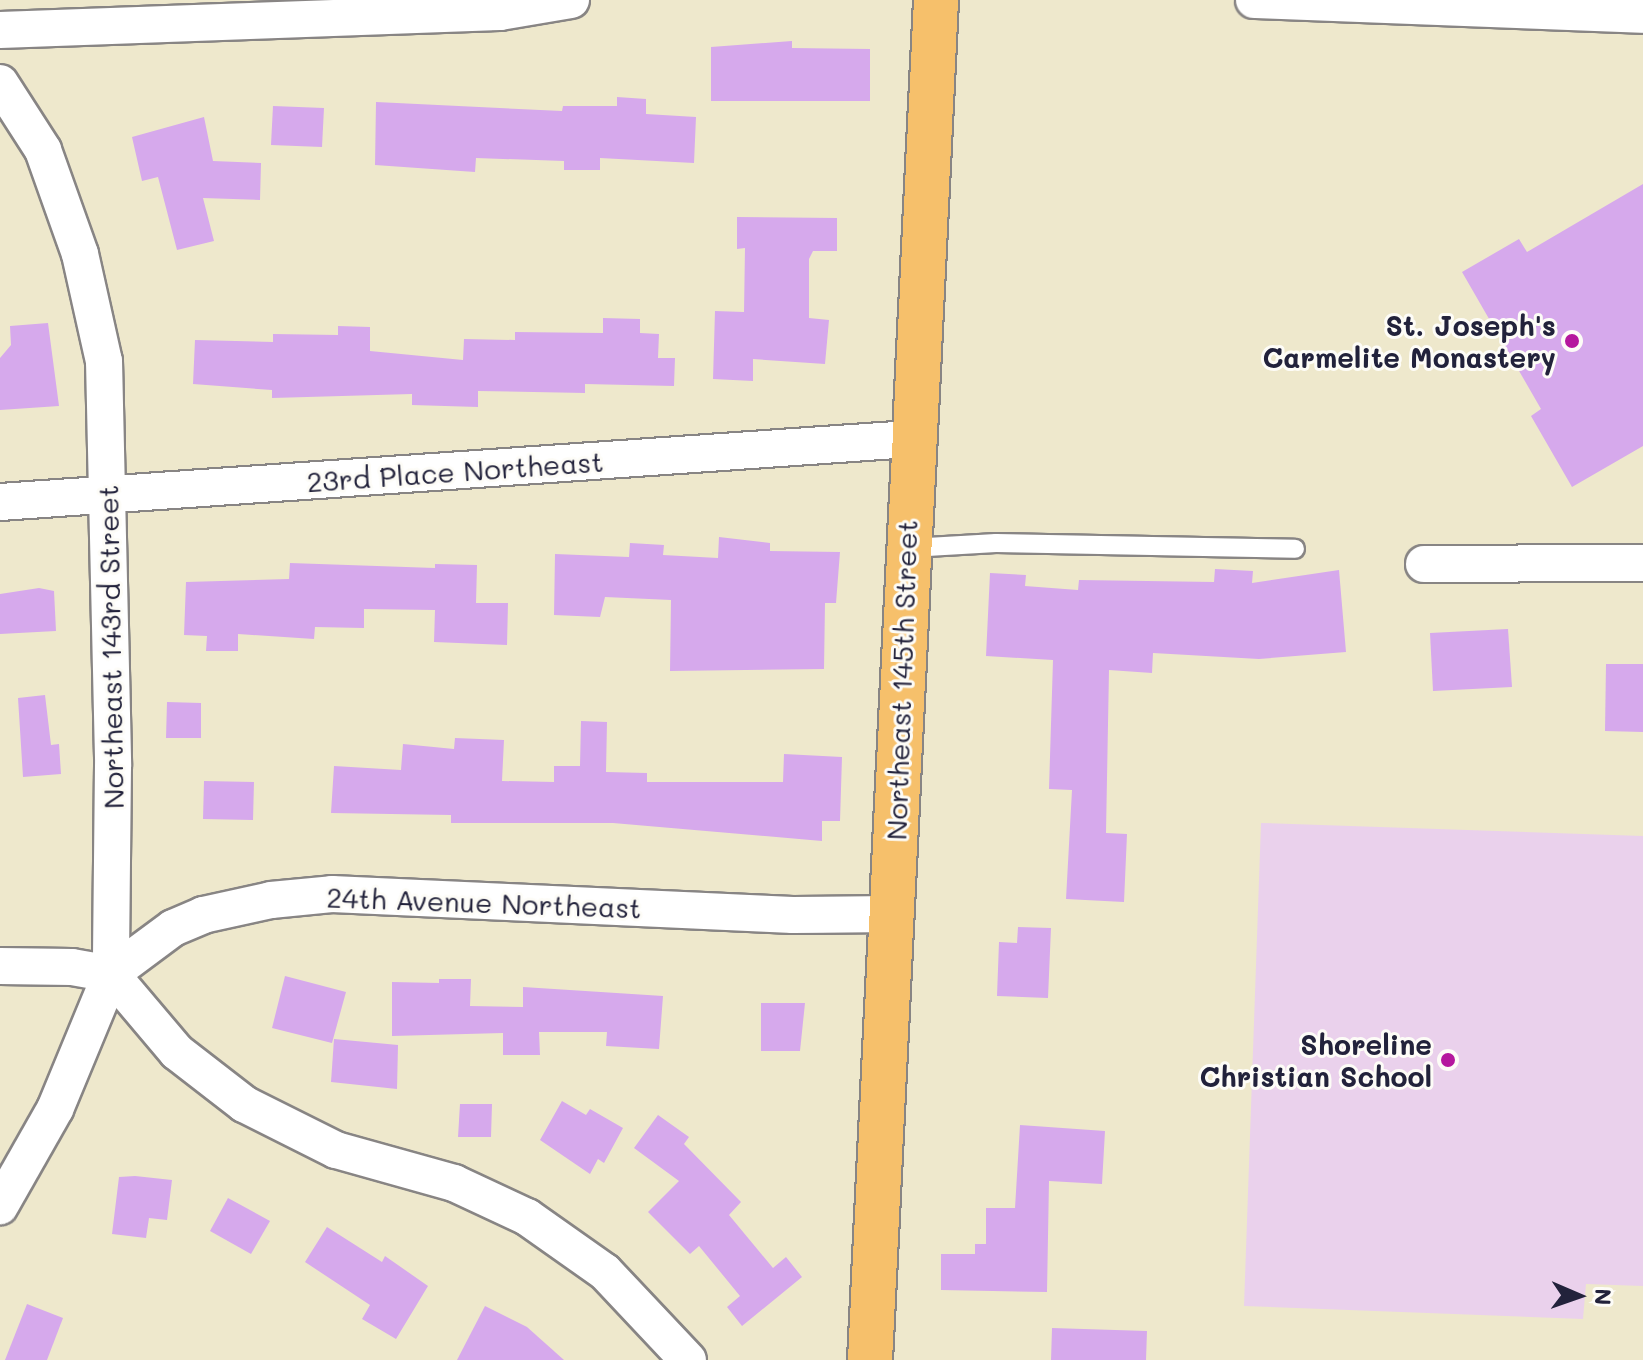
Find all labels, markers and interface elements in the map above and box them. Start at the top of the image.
place label: St. Joseph's Carmelite Monastery [1262,308,1556,374]
marker: St. Joseph's Carmelite Monastery [1563,332,1581,350]
street label: 23rd Place Northeast [306,444,604,498]
street label: Northeast 143rd Street [90,485,130,809]
street label: Northeast 145th Street [879,519,923,841]
street label: 24th Avenue Northeast [326,880,642,924]
place label: Shoreline Christian School [1199,1027,1432,1093]
marker: Shoreline Christian School [1439,1051,1457,1069]
north arrow [1539,1256,1619,1336]
text: N [1589,1288,1618,1306]

